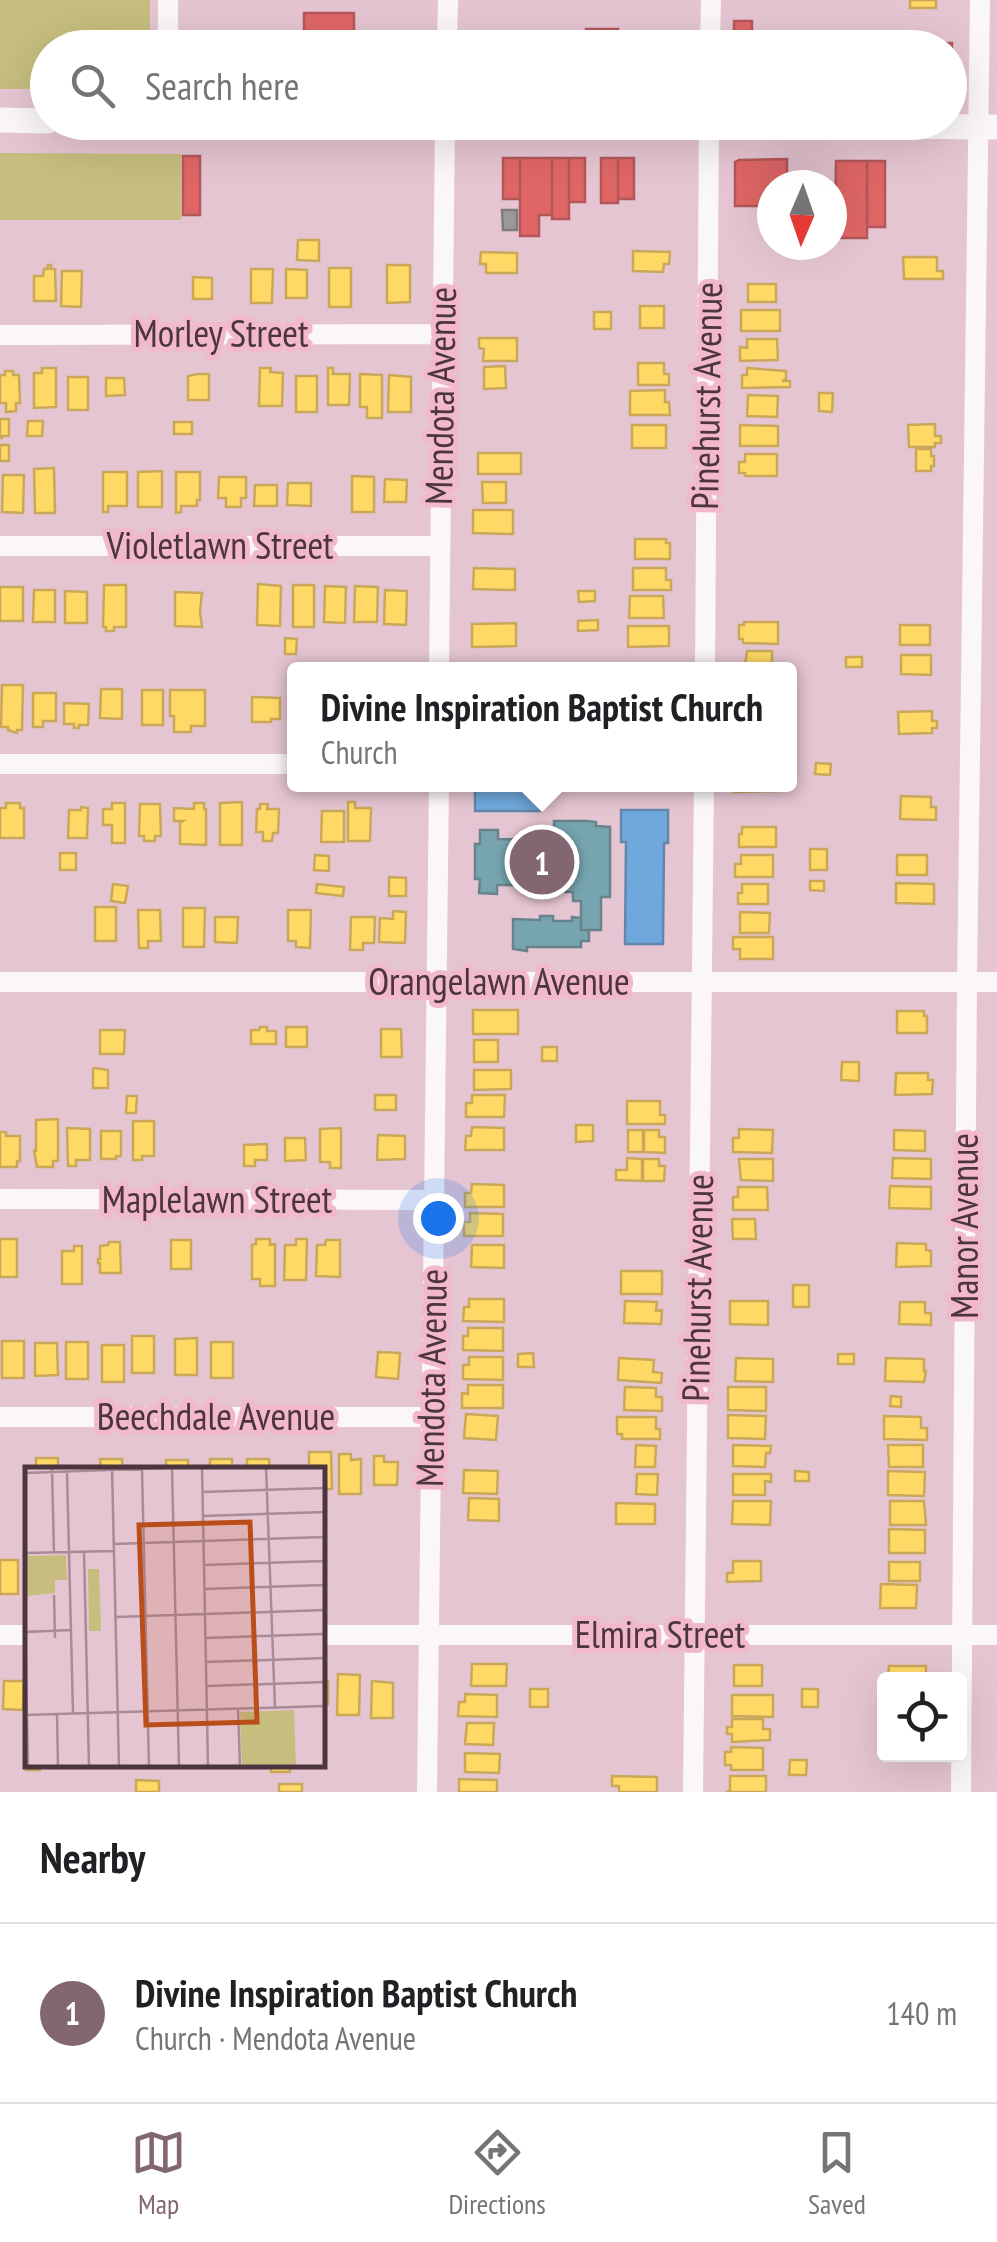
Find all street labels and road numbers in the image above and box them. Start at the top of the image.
street label: Pinehurst Avenue [679,282,732,510]
street label: Mendota Avenue [413,286,466,506]
street label: Morley Street [134,308,309,357]
street label: Violetlawn Street [105,520,334,569]
street label: Orangelawn Avenue [368,956,630,1005]
street label: Manor Avenue [939,1133,988,1319]
street label: Maplelawn Street [102,1174,333,1223]
street label: Pinehurst Avenue [670,1174,723,1402]
street label: Mendota Avenue [404,1268,457,1488]
street label: Beechdale Avenue [97,1391,335,1440]
street label: Elmira Street [575,1609,746,1658]

